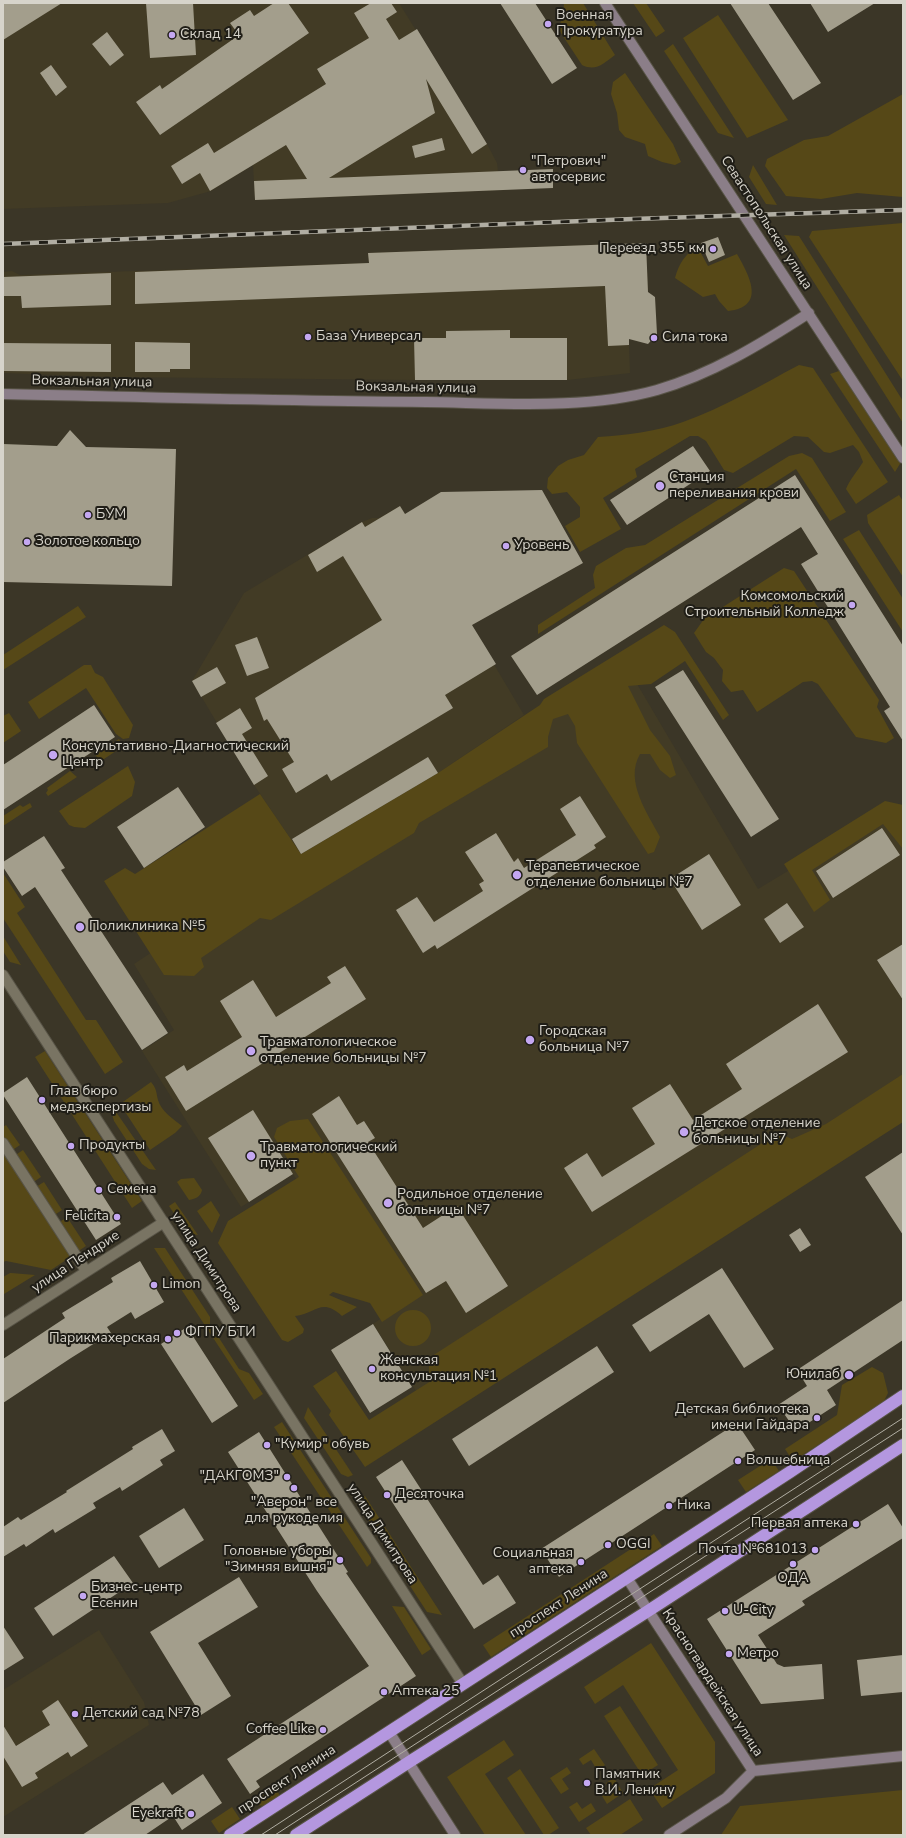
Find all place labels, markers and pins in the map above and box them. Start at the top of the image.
place label: Военная Прокуратура [556,8,643,40]
marker: Военная Прокуратура [543,19,553,29]
place label: Склад 14 [180,27,241,43]
marker: Склад 14 [167,30,177,40]
place label: "Петрович" автосервис [531,154,606,186]
marker: "Петрович" автосервис [518,165,528,175]
place label: Переезд 355 км [599,241,705,257]
marker: Переезд 355 км [708,244,718,254]
place label: База Универсал [316,329,421,345]
place label: Сила тока [662,330,728,346]
marker: База Универсал [303,332,313,342]
marker: Сила тока [649,333,659,343]
place label: Станция переливания крови [669,470,799,502]
marker: Станция переливания крови [654,480,666,492]
place label: БУМ [96,507,126,523]
marker: БУМ [83,510,93,520]
place label: Золотое кольцо [35,534,140,550]
marker: Золотое кольцо [22,537,32,547]
place label: Уровень [514,538,570,554]
marker: Уровень [501,541,511,551]
place label: Комсомольский Строительный Колледж [685,589,844,622]
marker: Комсомольский Строительный Колледж [847,600,857,610]
place label: Консультативно-Диагностический Центр [62,739,289,772]
marker: Консультативно-Диагностический Центр [47,749,59,761]
place label: Терапевтическое отделение больницы №7 [526,859,693,892]
marker: Терапевтическое отделение больницы №7 [511,869,523,881]
place label: Поликлиника №5 [89,919,206,935]
marker: Поликлиника №5 [74,921,86,933]
place label: Городская больница №7 [539,1024,630,1056]
marker: Городская больница №7 [524,1034,536,1046]
place label: Травматологическое отделение больницы №7 [260,1035,427,1068]
marker: Травматологическое отделение больницы №7 [245,1045,257,1057]
place label: Глав бюро медэкспертизы [50,1084,152,1116]
marker: Глав бюро медэкспертизы [37,1095,47,1105]
place label: Детское отделение больницы №7 [693,1116,820,1148]
marker: Детское отделение больницы №7 [678,1126,690,1138]
place label: Продукты [79,1138,145,1154]
place label: Травматологический пункт [260,1140,397,1172]
marker: Продукты [66,1141,76,1151]
marker: Травматологический пункт [245,1150,257,1162]
place label: Семена [107,1182,156,1198]
marker: Семена [94,1185,104,1195]
place label: Родильное отделение больницы №7 [397,1187,542,1220]
marker: Родильное отделение больницы №7 [382,1197,394,1209]
place label: Felicita [65,1209,109,1225]
marker: Felicita [112,1212,122,1222]
place label: Limon [162,1277,201,1293]
marker: Limon [149,1280,159,1290]
place label: ФГПУ БТИ [185,1325,256,1341]
marker: ФГПУ БТИ [172,1328,182,1338]
place label: Парикмахерская [49,1331,160,1347]
marker: Парикмахерская [163,1334,173,1344]
place label: Женская консультация №1 [380,1353,497,1386]
marker: Женская консультация №1 [367,1364,377,1374]
place label: Юнилаб [786,1367,840,1383]
marker: Юнилаб [843,1369,855,1381]
place label: Детская библиотека имени Гайдара [675,1402,809,1434]
marker: Детская библиотека имени Гайдара [812,1413,822,1423]
place label: "Кумир" обувь [275,1437,369,1453]
marker: "Кумир" обувь [262,1440,272,1450]
place label: Волшебница [746,1453,830,1469]
marker: Волшебница [733,1456,743,1466]
place label: "ДАКГОМЗ" [199,1469,279,1485]
marker: "ДАКГОМЗ" [282,1472,292,1482]
marker: "Аверон" все для рукоделия [289,1483,299,1493]
place label: Десяточка [395,1487,464,1503]
marker: Десяточка [382,1490,392,1500]
place label: "Аверон" все для рукоделия [245,1495,343,1528]
place label: Ника [677,1498,711,1514]
marker: Ника [664,1501,674,1511]
place label: Первая аптека [751,1516,848,1532]
marker: Первая аптека [851,1519,861,1529]
place label: OGGI [616,1537,651,1553]
marker: OGGI [603,1540,613,1550]
place label: Почта №681013 [698,1542,807,1558]
place label: Головные уборы "Зимняя вишня" [223,1544,332,1576]
marker: Почта №681013 [810,1545,820,1555]
place label: Социальная аптека [493,1546,573,1578]
marker: Головные уборы "Зимняя вишня" [335,1555,345,1565]
marker: Социальная аптека [576,1557,586,1567]
marker: ОДА [788,1559,798,1569]
place label: ОДА [777,1571,809,1587]
place label: Бизнес-центр Есенин [91,1580,182,1612]
marker: Бизнес-центр Есенин [78,1591,88,1601]
place label: U-City [733,1603,774,1619]
marker: U-City [720,1606,730,1616]
place label: Метро [737,1646,779,1662]
marker: Метро [724,1649,734,1659]
place label: Аптека 25 [392,1684,459,1700]
marker: Аптека 25 [379,1687,389,1697]
place label: Детский сад №78 [83,1706,200,1722]
marker: Детский сад №78 [70,1709,80,1719]
place label: Coffee Like [246,1722,315,1738]
marker: Coffee Like [318,1725,328,1735]
place label: Памятник В.И. Ленину [595,1767,675,1800]
marker: Памятник В.И. Ленину [582,1778,592,1788]
place label: Eyekraft [132,1806,183,1822]
marker: Eyekraft [186,1809,196,1819]

